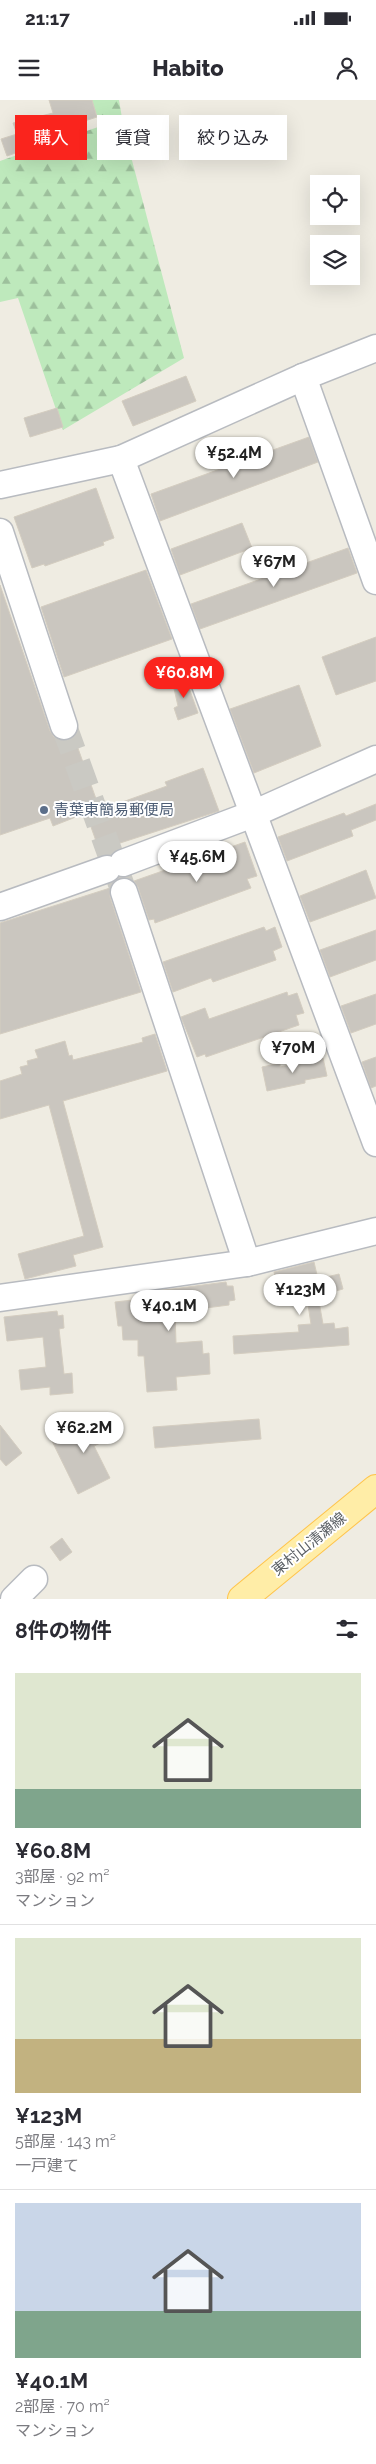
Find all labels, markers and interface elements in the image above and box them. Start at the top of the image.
text: 21:17 [25,7,70,29]
icon: menu [15,54,43,82]
icon: person [333,54,361,82]
text: Habito [152,55,224,81]
chip: 購入 [15,115,87,160]
chip: 賃貸 [97,115,169,160]
chip: 絞り込み [179,115,287,160]
map controls [310,175,360,285]
button: locate [310,175,360,225]
button: layers [310,235,360,285]
pin: ¥52.4M [193,436,275,479]
text: ¥52.4M [206,443,262,462]
pin: ¥67M [244,546,304,588]
text: ¥67M [252,552,296,571]
pin: ¥60.8M [143,656,225,699]
text: ¥60.8M [155,663,213,682]
place label: 青葉東簡易郵便局 [54,801,174,819]
marker: 青葉東簡易郵便局 [38,804,50,816]
pin: ¥45.6M [156,840,238,883]
text: ¥45.6M [169,847,225,866]
pin: ¥70M [263,1032,323,1074]
text: ¥70M [271,1038,315,1057]
pin: ¥123M [265,1274,335,1316]
text: ¥123M [274,1280,326,1299]
pin: ¥40.1M [128,1290,210,1332]
text: ¥40.1M [141,1296,197,1315]
pin: ¥62.2M [43,1412,125,1454]
text: ¥62.2M [56,1418,112,1437]
street label: 東村山清瀬線 [268,1509,350,1579]
icon: filters [333,1615,361,1643]
text: 8件の物件 [15,1618,112,1643]
icon: home [143,1705,233,1795]
text: ¥60.8M [15,1838,91,1863]
text: 3部屋 · 92 m² [15,1867,109,1886]
text: マンション [15,1891,95,1910]
icon: home [143,1971,233,2061]
text: ¥123M [15,2103,82,2128]
text: 5部屋 · 143 m² [15,2132,116,2151]
text: 一戸建て [15,2156,79,2175]
icon: home [143,2236,233,2326]
text: ¥40.1M [15,2368,88,2393]
text: 2部屋 · 70 m² [15,2397,110,2416]
text: マンション [15,2421,95,2440]

